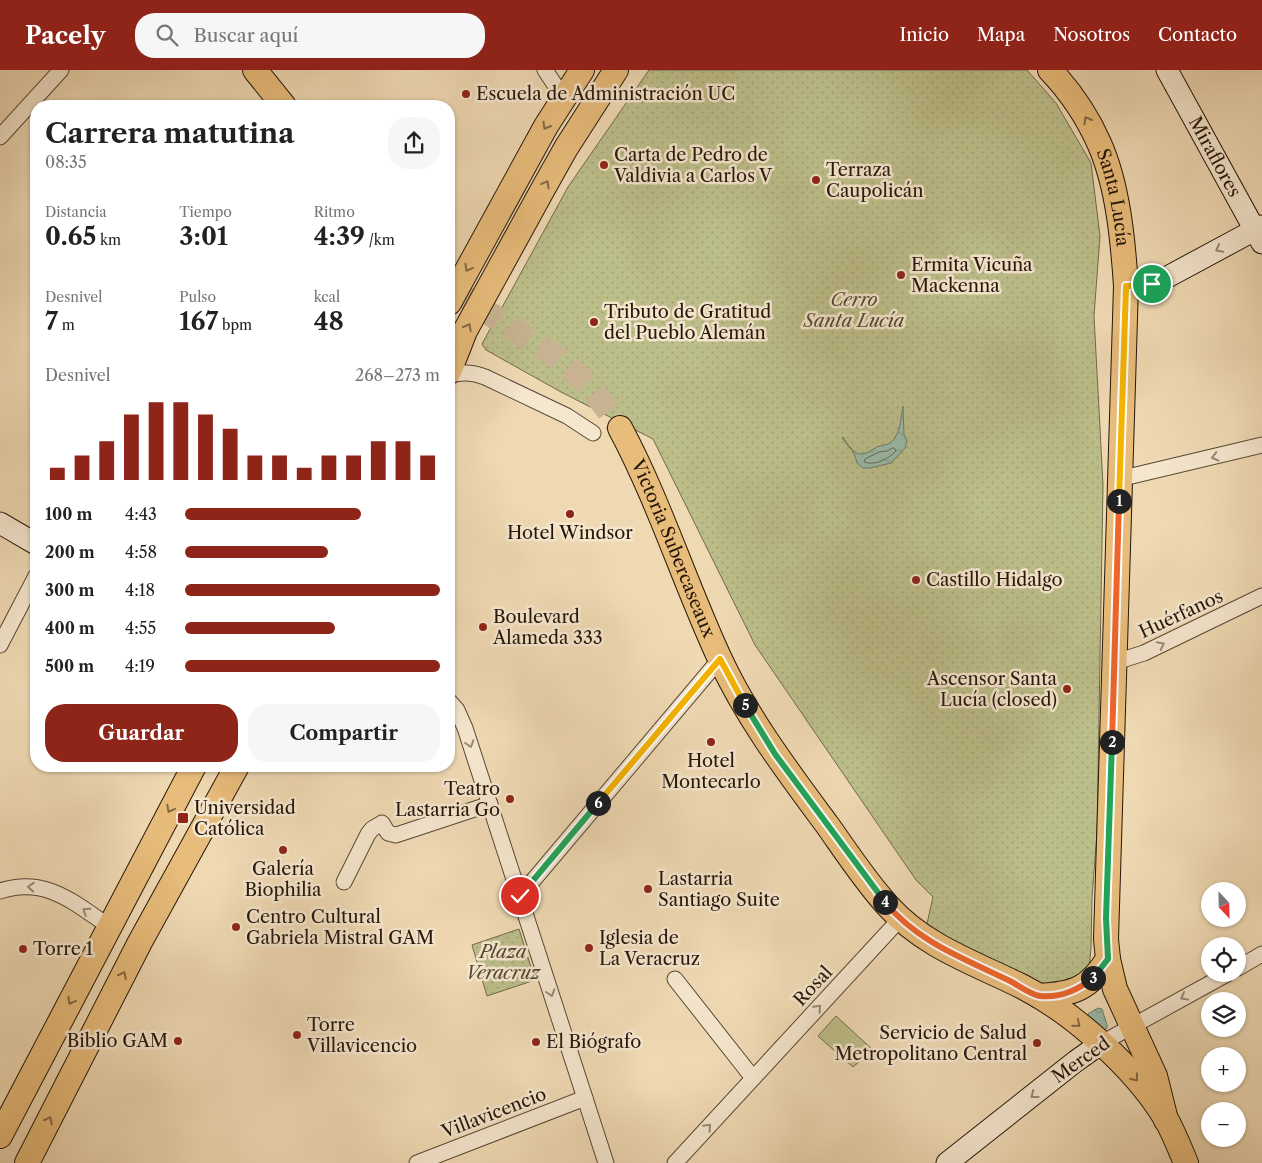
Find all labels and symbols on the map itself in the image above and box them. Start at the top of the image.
place label: Escuela de Administración UC [476,83,735,105]
marker: Escuela de Administración UC [460,88,472,100]
street label: Miraflores [1184,113,1246,201]
one-way arrow [1083,116,1093,125]
one-way arrow [543,120,553,129]
place label: Carta de Pedro de Valdivia a Carlos V [613,144,773,187]
street label: Santa Lucía [1092,146,1134,248]
marker: Carta de Pedro de Valdivia a Carlos V [598,159,610,171]
place label: Terraza Caupolicán [826,159,924,202]
marker: Terraza Caupolicán [810,174,822,186]
one-way arrow [540,181,550,190]
one-way arrow [1215,243,1224,253]
place label: Ermita Vicuña Mackenna [911,254,1033,297]
one-way arrow [464,263,474,272]
pin [1131,263,1173,305]
marker: Ermita Vicuña Mackenna [895,269,907,281]
park label: Cerro Santa Lucía [803,289,905,332]
place label: Tributo de Gratitud del Pueblo Alemán [604,301,771,344]
marker: Tributo de Gratitud del Pueblo Alemán [588,316,600,328]
one-way arrow [462,323,472,332]
one-way arrow [1211,451,1219,461]
street label: Victoria Subercaseaux [626,455,720,642]
pin: 1 [1106,488,1132,514]
marker: Hotel Windsor [564,508,576,520]
place label: Hotel Windsor [507,522,633,544]
place label: Castillo Hidalgo [926,569,1063,591]
marker: Castillo Hidalgo [910,574,922,586]
street label: Huérfanos [1136,585,1226,643]
place label: Boulevard Alameda 333 [492,606,603,649]
marker: Boulevard Alameda 333 [477,621,489,633]
one-way arrow [1156,641,1165,652]
place label: Ascensor Santa Lucía (closed) [926,668,1058,711]
marker: Ascensor Santa Lucía (closed) [1061,683,1073,695]
pin: 5 [732,692,758,718]
pin: 2 [1100,730,1124,754]
marker: Hotel Montecarlo [705,736,717,748]
one-way arrow [464,739,474,748]
place label: Hotel Montecarlo [661,750,761,793]
place label: Teatro Lastarria Go [395,778,500,821]
pin: 6 [586,790,610,816]
marker: Teatro Lastarria Go [504,793,516,805]
place label: Universidad Católica [194,797,296,840]
one-way arrow [166,804,176,813]
marker: Universidad Católica [176,811,190,825]
marker: Galería Biophilia [277,844,289,856]
place label: Galería Biophilia [244,858,322,901]
place label: Lastarria Santiago Suite [658,868,780,911]
pin [499,875,541,917]
one-way arrow [27,882,35,893]
north arrow [1201,882,1246,928]
marker: Lastarria Santiago Suite [642,883,654,895]
pin: 4 [872,890,898,914]
place label: Centro Cultural Gabriela Mistral GAM [246,906,434,949]
one-way arrow [82,908,91,917]
marker: Centro Cultural Gabriela Mistral GAM [230,921,242,933]
place label: Iglesia de La Veracruz [599,927,700,970]
place label: Torre 1 [33,938,94,960]
park label: Plaza Veracruz [466,941,542,984]
marker: Iglesia de La Veracruz [583,942,595,954]
marker: Torre 1 [17,943,29,955]
street label: Rosal [789,961,837,1011]
pin: 3 [1080,966,1106,990]
one-way arrow [117,971,127,980]
one-way arrow [545,988,555,996]
one-way arrow [1180,991,1189,1001]
one-way arrow [67,996,77,1005]
one-way arrow [812,1004,821,1013]
place label: Torre Villavicencio [306,1014,417,1057]
one-way arrow [1071,1018,1080,1026]
place label: Servicio de Salud Metropolitano Central [835,1022,1027,1065]
marker: Torre Villavicencio [291,1029,303,1041]
place label: Biblio GAM [67,1030,168,1052]
place label: El Biógrafo [546,1031,641,1053]
street label: Merced [1048,1032,1114,1088]
marker: Biblio GAM [172,1035,184,1047]
marker: El Biógrafo [530,1036,542,1048]
marker: Servicio de Salud Metropolitano Central [1031,1037,1043,1049]
one-way arrow [1130,1072,1138,1081]
street label: Villavicencio [438,1083,549,1143]
one-way arrow [1030,1089,1039,1098]
one-way arrow [43,1116,53,1125]
one-way arrow [702,1124,711,1133]

